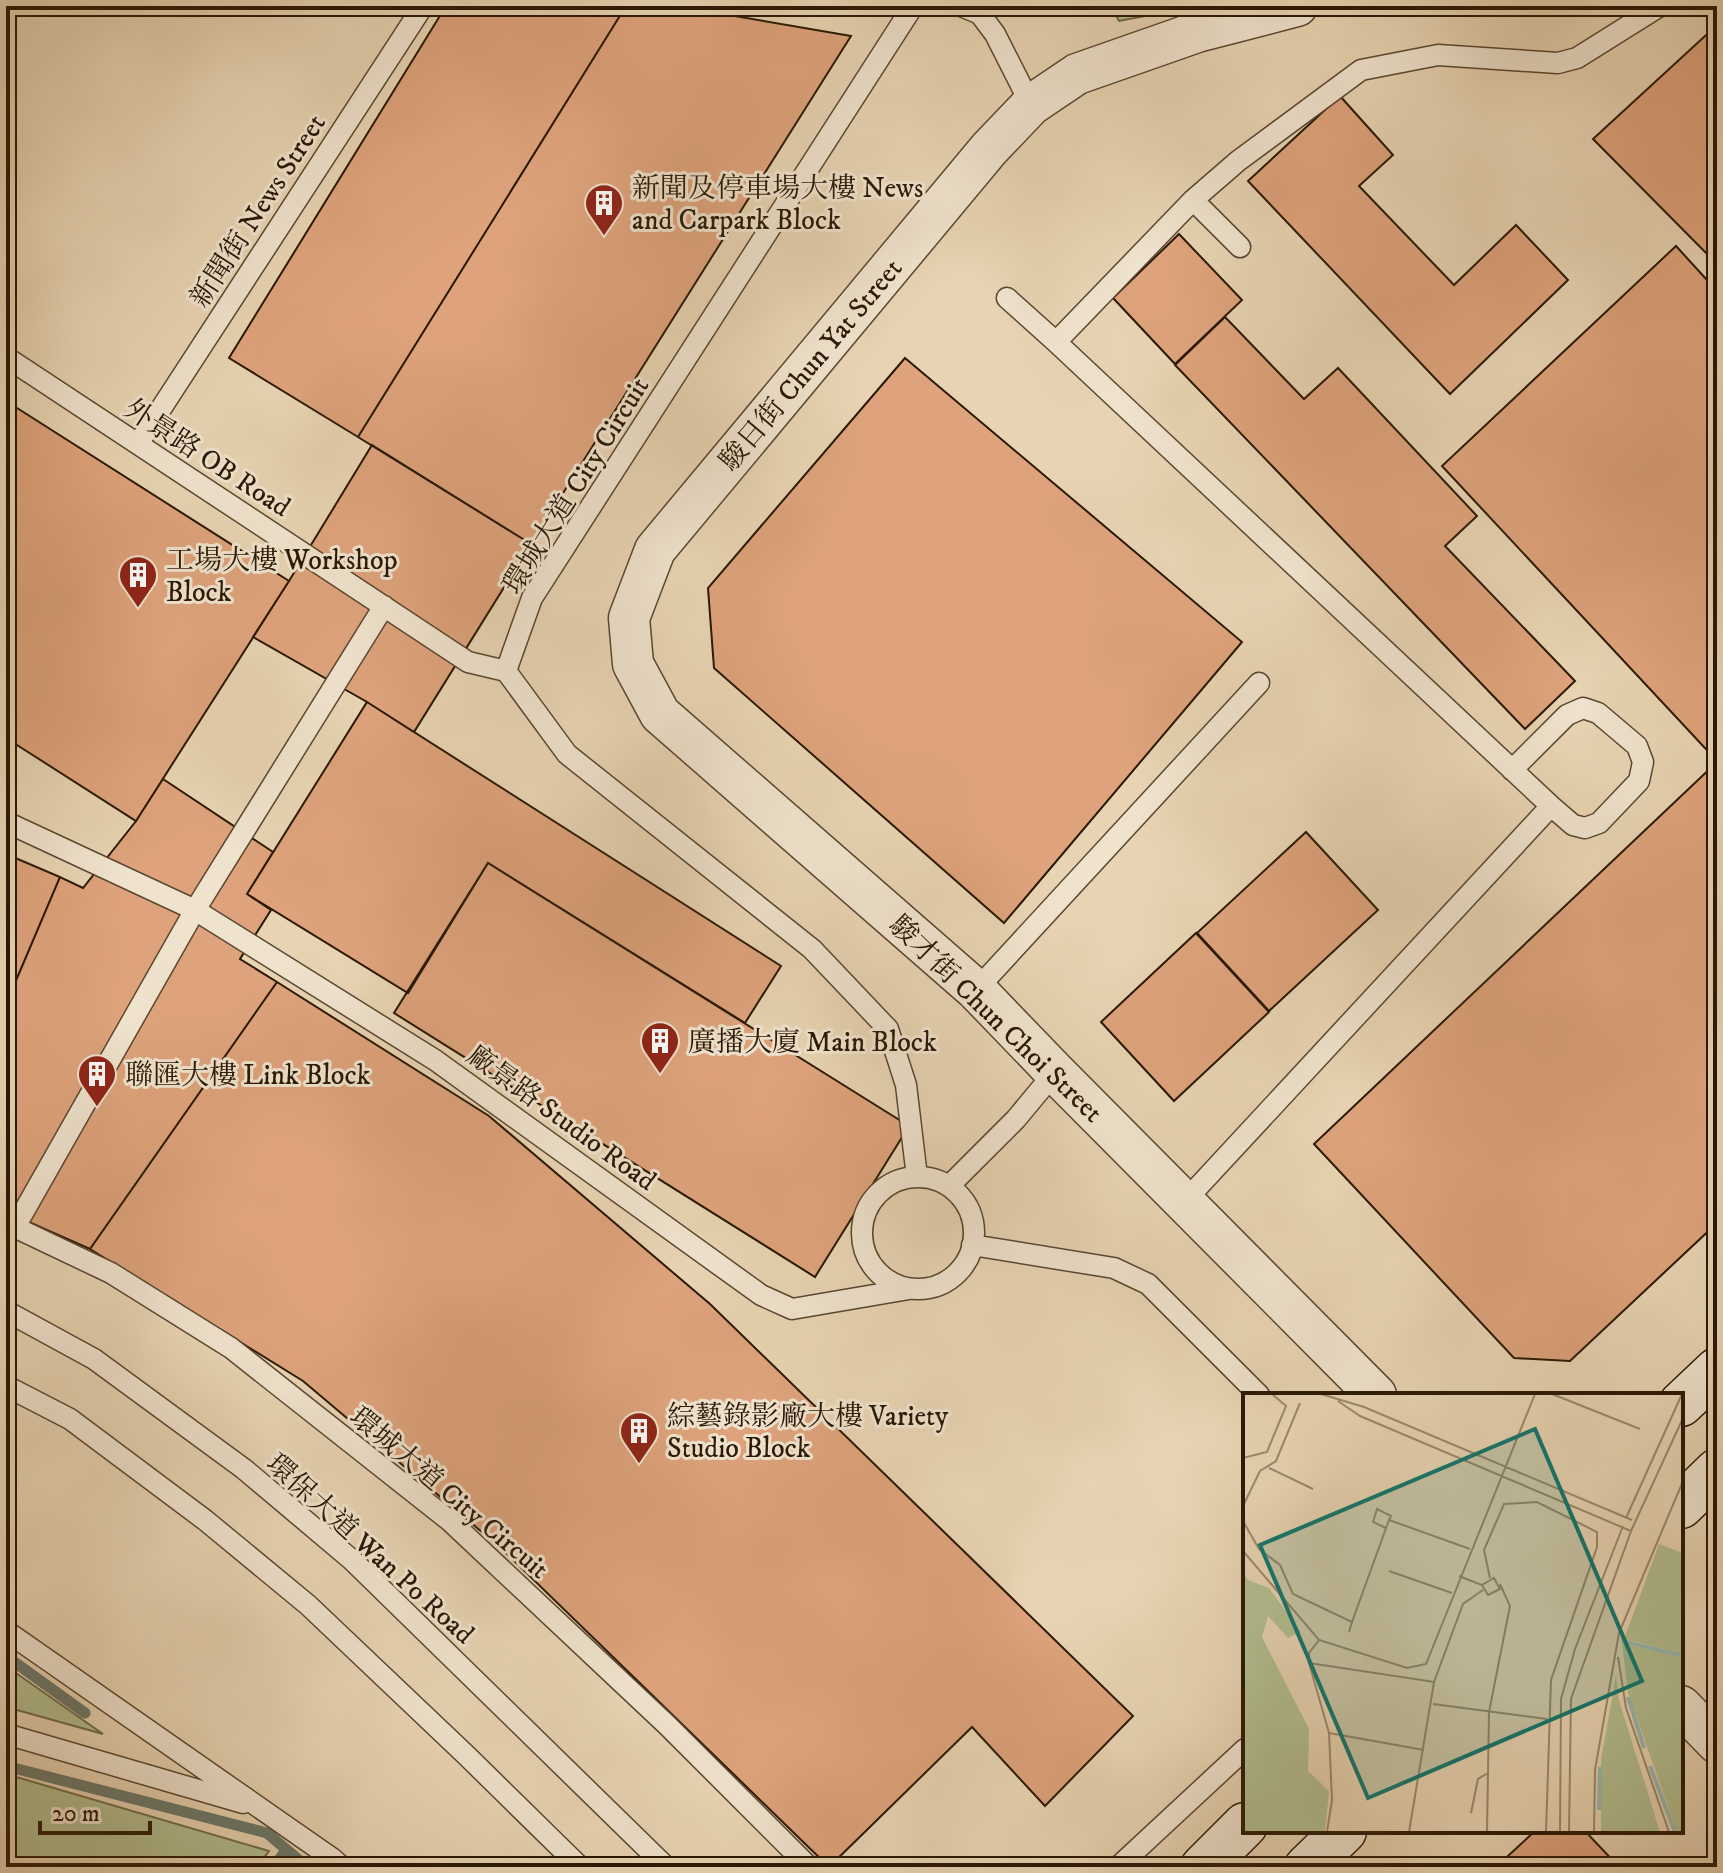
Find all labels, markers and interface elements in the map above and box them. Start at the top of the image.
street label: 新聞街 News Street [183,108,334,314]
place label: 新聞及停車場大樓 News and Carpark Block [632,171,923,238]
building icon: 新聞及停車場大樓 News and Carpark Block [583,182,625,237]
street label: 駿日街 Chun Yat Street [712,252,910,478]
street label: 環城大道 City Circuit [495,371,657,601]
street label: 外景路 OB Road [117,391,297,525]
place label: 工場大樓 Workshop Block [166,543,398,610]
building icon: 工場大樓 Workshop Block [117,554,159,609]
street label: 駿才街 Chun Choi Street [882,908,1110,1130]
building icon: 廣播大廈 Main Block [639,1020,681,1075]
place label: 廣播大廈 Main Block [688,1025,937,1060]
street label: 廠景路 Studio Road [459,1038,663,1199]
building icon: 聯匯大樓 Link Block [76,1053,118,1108]
place label: 聯匯大樓 Link Block [125,1058,370,1093]
inset map [1243,1393,1683,1833]
place label: 綜藝錄影廠大樓 Variety Studio Block [667,1399,949,1466]
street label: 環城大道 City Circuit [342,1400,556,1587]
building icon: 綜藝錄影廠大樓 Variety Studio Block [618,1410,660,1465]
street label: 環保大道 Wan Po Road [259,1446,481,1652]
scale bar [40,1785,150,1835]
text: 20 m [52,1799,100,1829]

